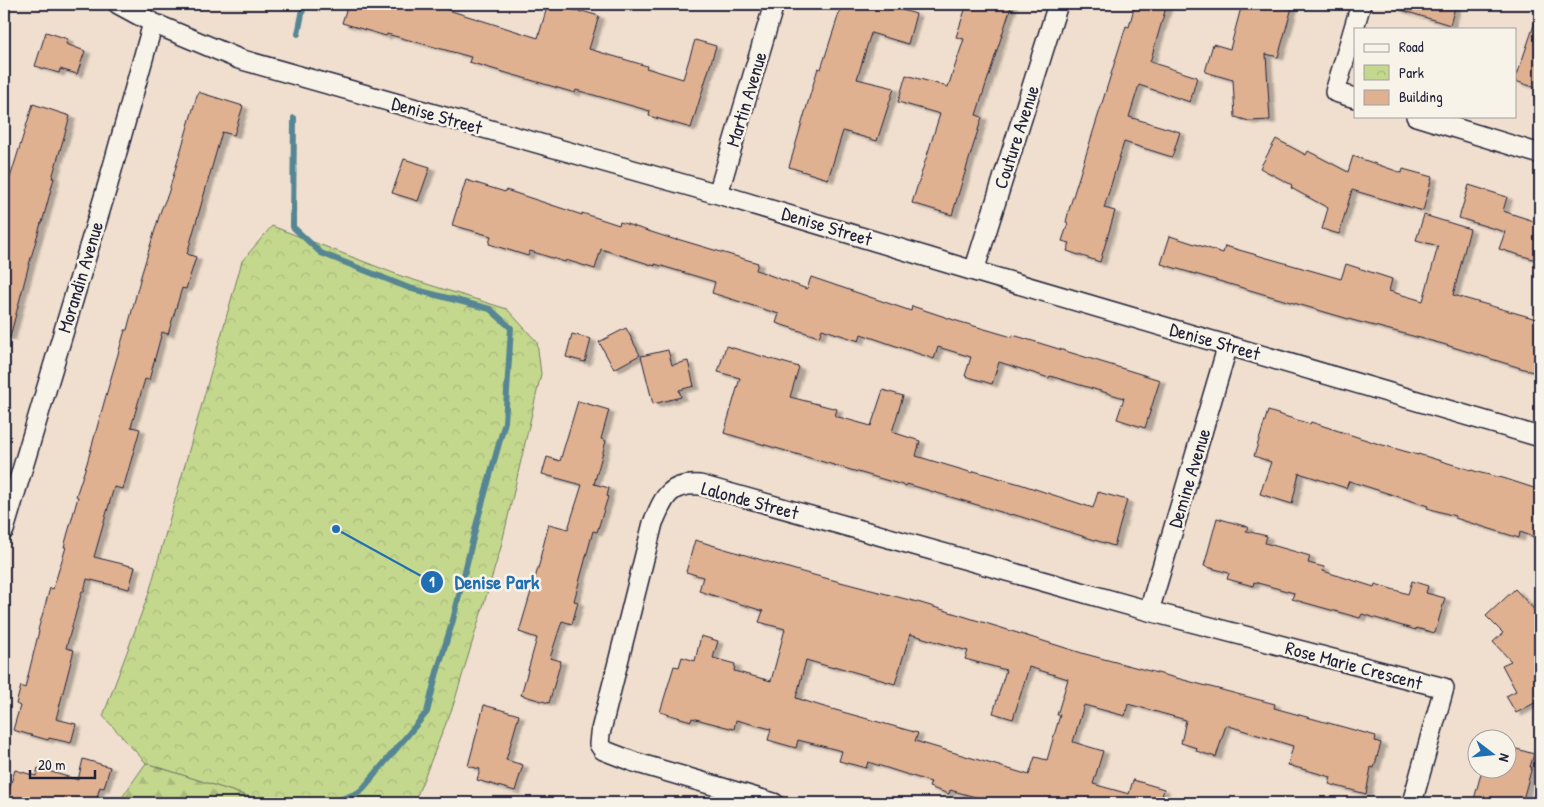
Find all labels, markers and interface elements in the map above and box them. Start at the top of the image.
legend [1354,28,1516,118]
text: Road [1399,36,1424,57]
street label: Martin Avenue [719,48,773,150]
text: Park [1399,62,1424,83]
street label: Couture Avenue [987,82,1045,192]
text: Building [1399,86,1443,107]
street label: Denise Street [389,90,486,140]
street label: Denise Street [779,200,876,252]
street label: Morandin Avenue [51,218,109,336]
street label: Denise Street [1167,316,1264,366]
street label: Demine Avenue [1162,425,1217,531]
street label: Lalonde Street [699,475,802,526]
callout: Denise Park [419,564,549,599]
text: Denise Park [455,568,540,595]
text: 1 [429,571,435,592]
street label: Rose Marie Crescent [1283,634,1426,696]
north arrow [1466,730,1516,780]
scale bar [30,747,95,779]
text: N [1495,752,1515,764]
text: 20 m [38,754,65,775]

